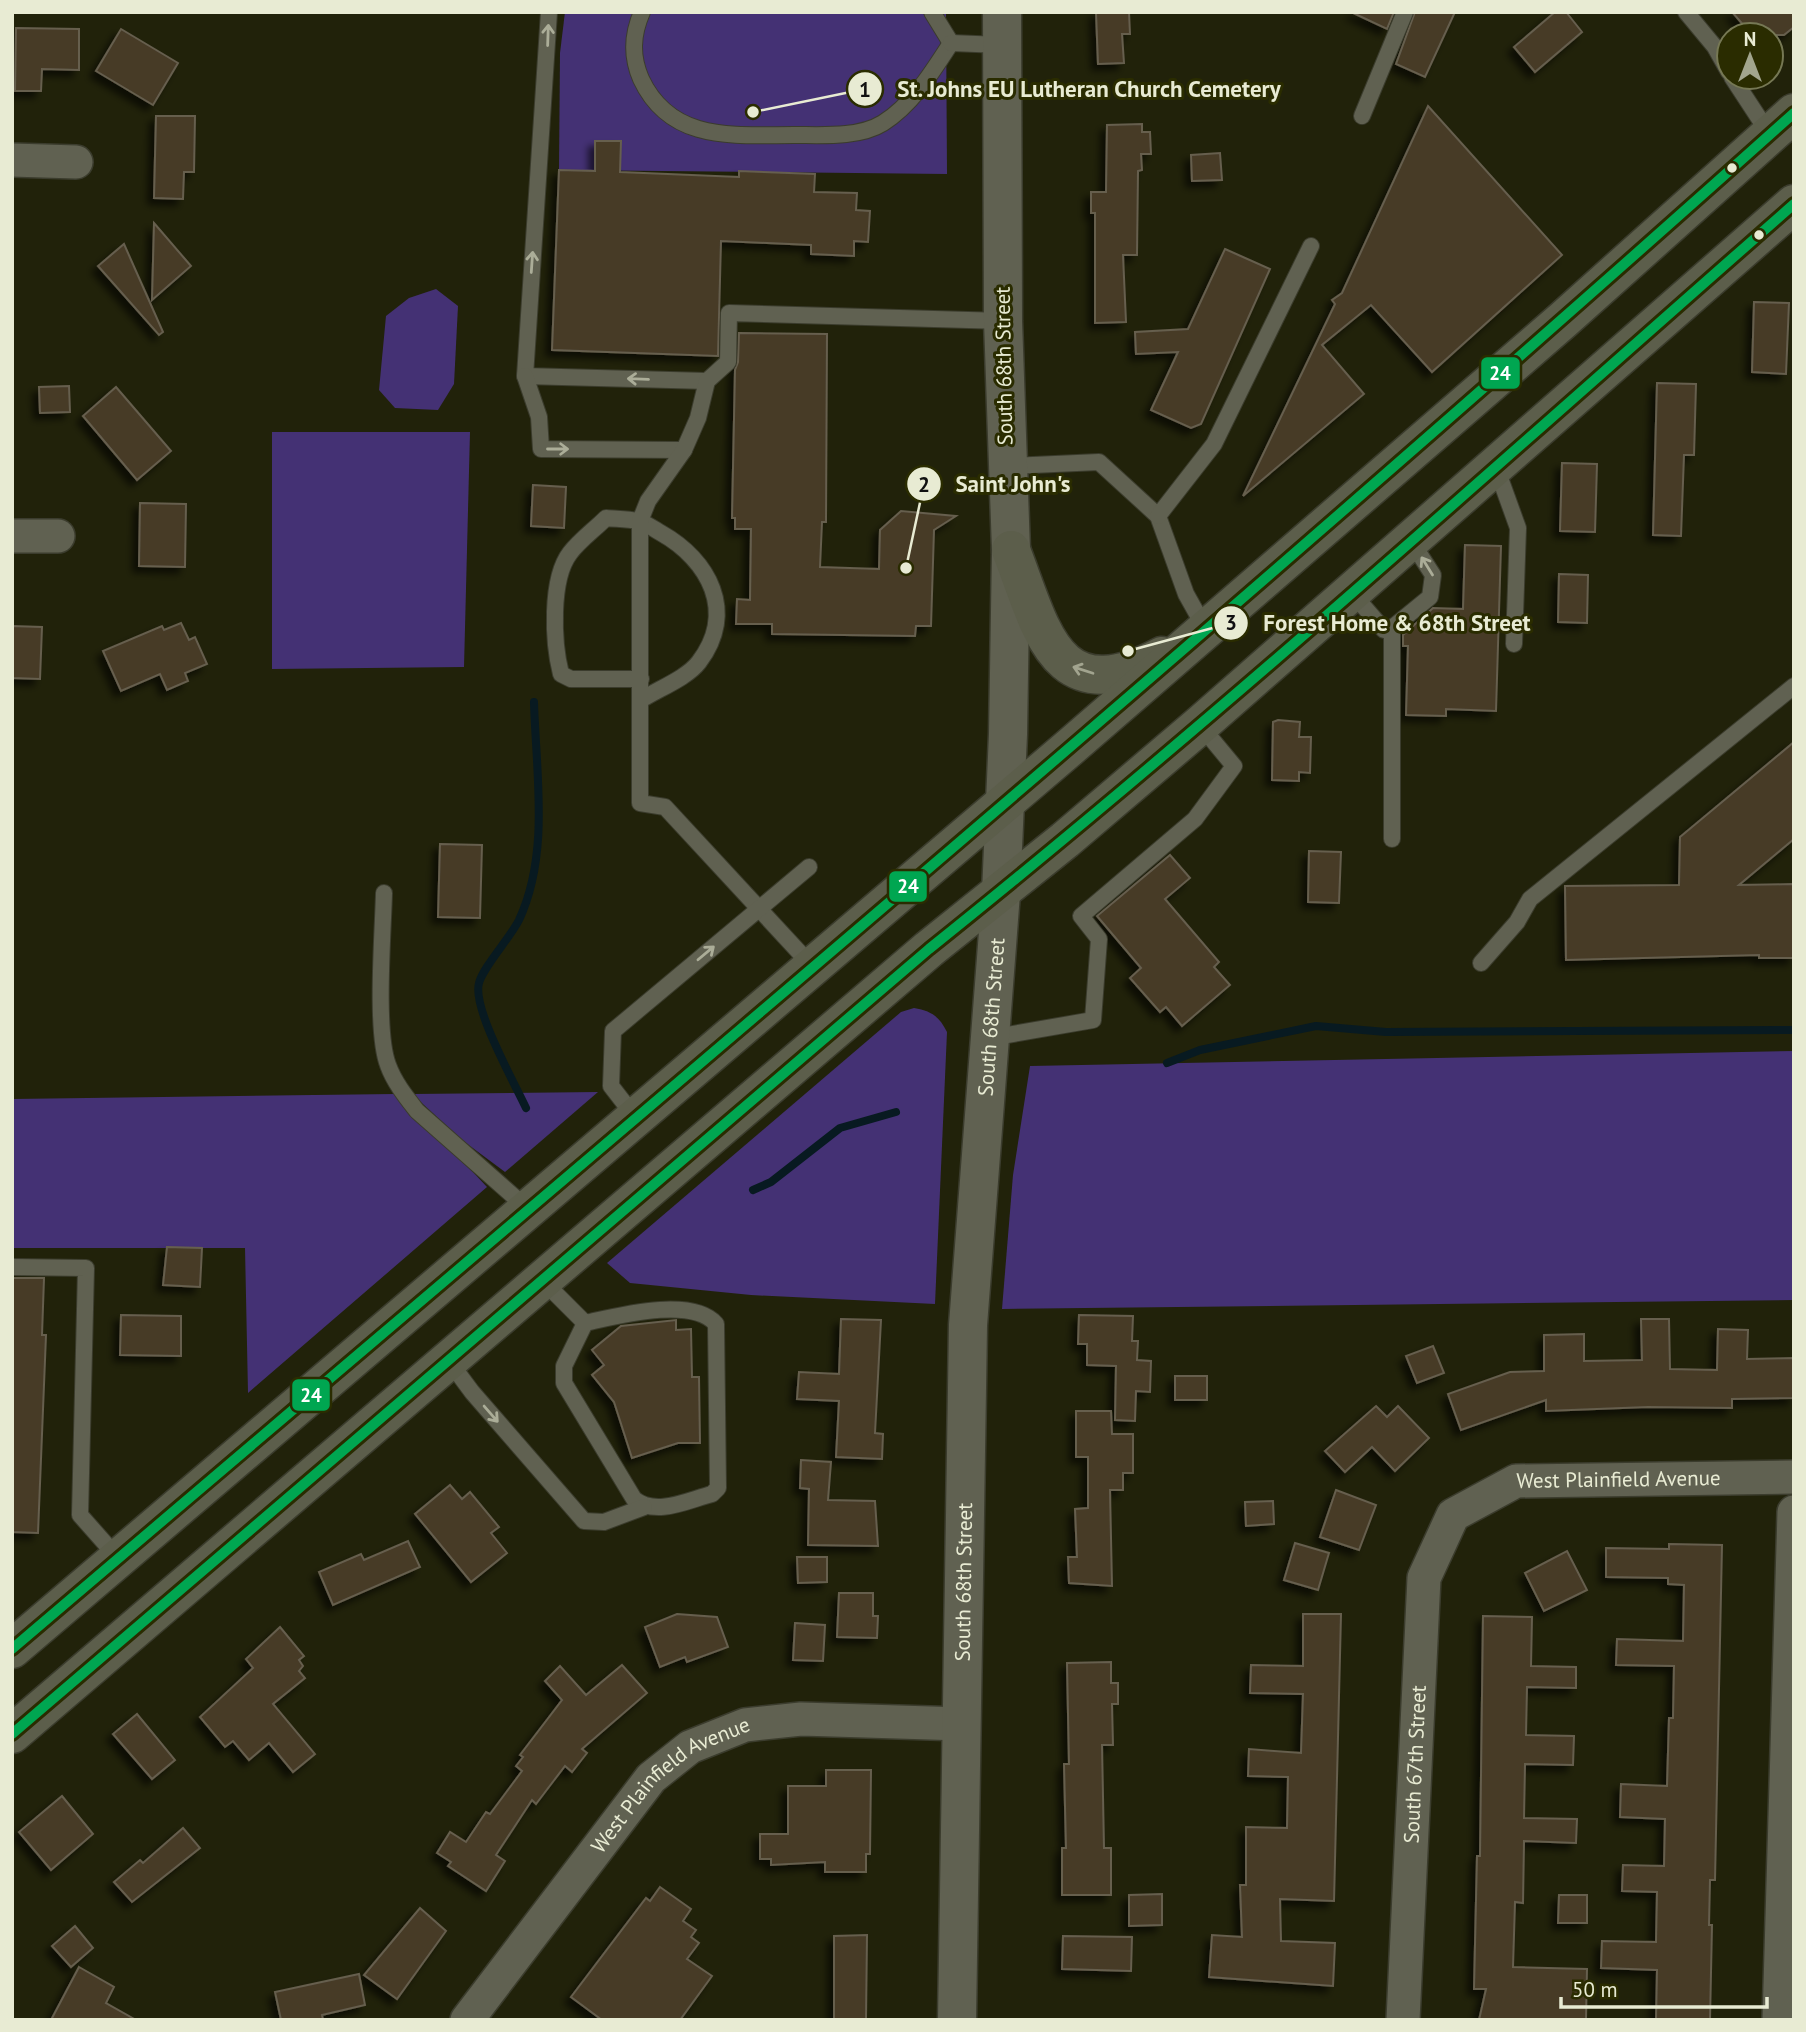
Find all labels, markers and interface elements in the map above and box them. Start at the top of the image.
north arrow [1715,21,1785,91]
one-way arrow [542,24,555,47]
text: N [1744,27,1756,51]
callout: St. Johns EU Lutheran Church Cemetery [848,67,1296,111]
text: St. Johns EU Lutheran Church Cemetery [897,74,1282,103]
text: 1 [859,76,871,103]
unlabelled marker [1725,161,1739,175]
unlabelled marker [1752,228,1766,242]
one-way arrow [526,251,539,274]
street label: South 68th Street [989,286,1018,446]
line badge: 24 [1480,356,1521,390]
text: 24 [1489,361,1511,385]
one-way arrow [627,373,650,386]
one-way arrow [547,442,570,456]
callout: Saint John's [907,462,1085,506]
text: Saint John's [955,469,1071,498]
text: 2 [918,471,930,498]
one-way arrow [1420,556,1434,576]
callout: Forest Home & 68th Street [1214,601,1544,645]
text: Forest Home & 68th Street [1263,608,1531,637]
text: 3 [1225,609,1237,636]
one-way arrow [1073,662,1095,675]
line badge: 24 [888,870,928,903]
text: 24 [897,874,919,898]
street label: South 68th Street [972,937,1011,1097]
one-way arrow [696,945,714,961]
line badge: 24 [291,1378,331,1412]
text: 24 [300,1383,322,1407]
one-way arrow [483,1405,499,1423]
street label: West Plainfield Avenue [1516,1464,1721,1494]
street label: South 68th Street [949,1502,978,1662]
street label: South 67th Street [1397,1685,1432,1844]
street label: West Plainfield Avenue [585,1710,754,1858]
scale bar [1561,1966,1768,2010]
text: 50 m [1572,1976,1618,2003]

